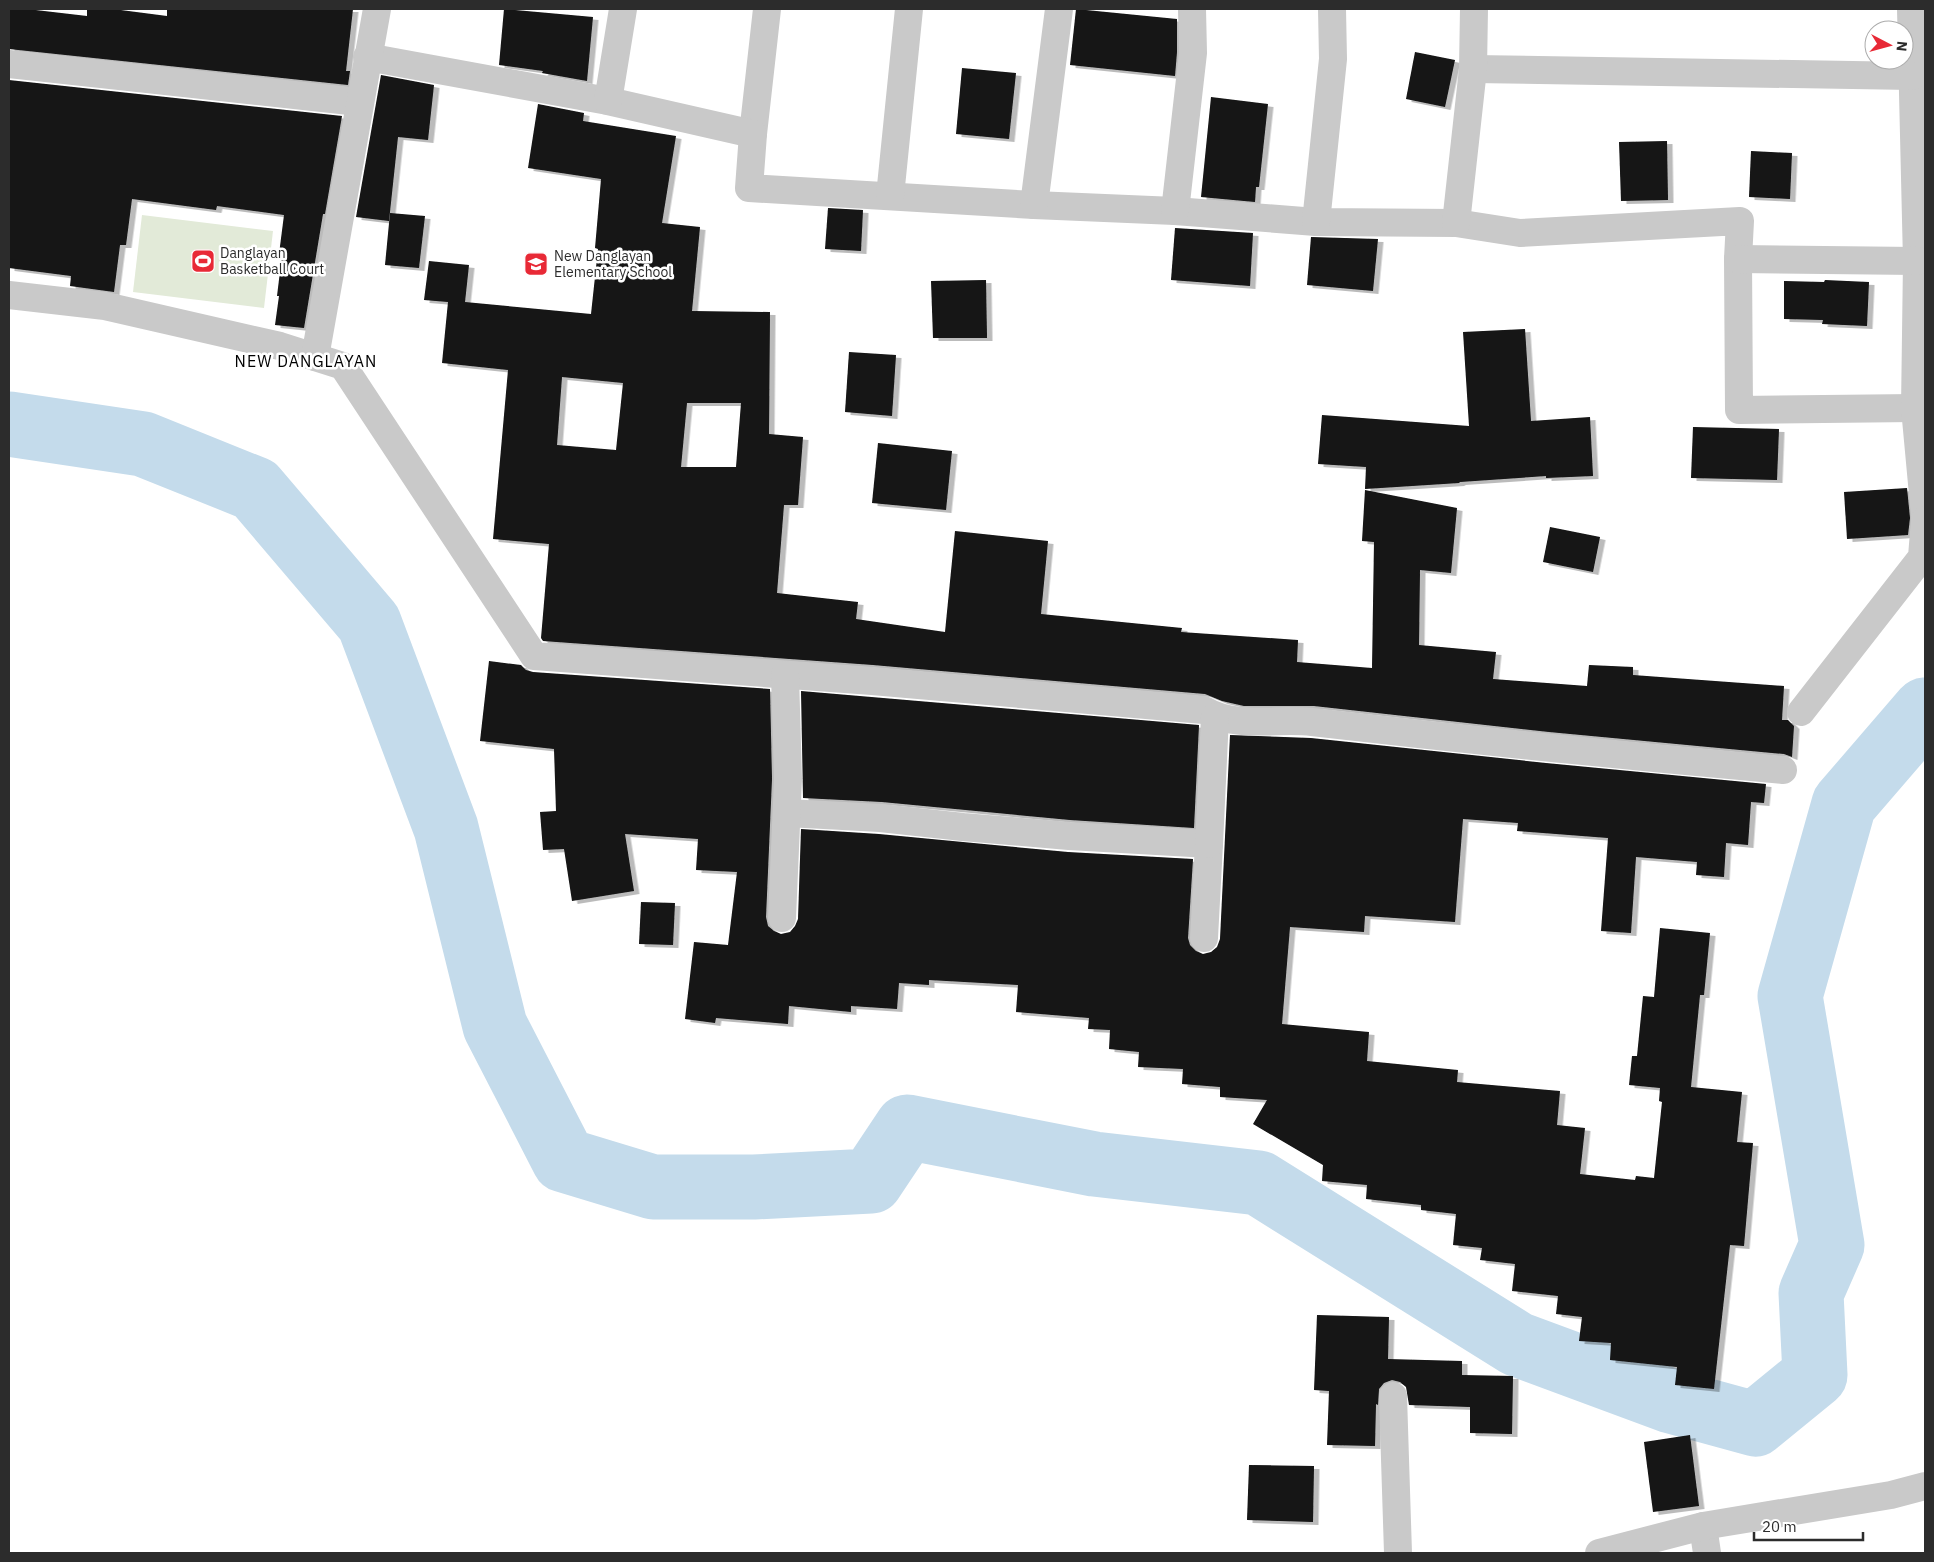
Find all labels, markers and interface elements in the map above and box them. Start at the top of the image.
north arrow [1864,20,1914,70]
text: N [1892,40,1911,52]
place label: Danglayan Basketball Court [220,244,324,278]
place label: New Danglayan Elementary School [554,247,672,281]
sports icon: Danglayan Basketball Court [190,248,216,274]
school or university icon: New Danglayan Elementary School [523,251,549,277]
district label: NEW DANGLAYAN [235,351,377,371]
scale bar [1754,1510,1863,1542]
text: 20 m [1762,1517,1797,1536]

